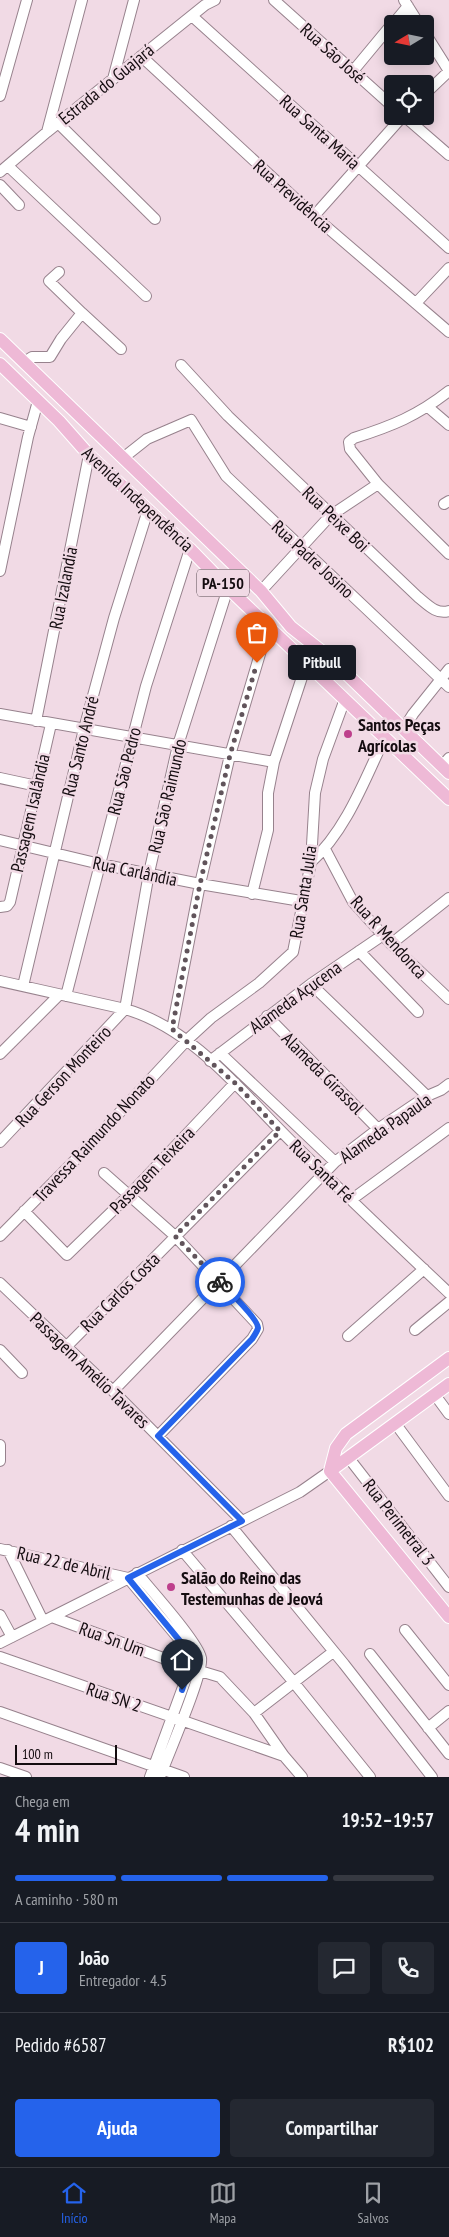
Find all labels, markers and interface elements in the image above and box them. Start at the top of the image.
north arrow [384,15,434,65]
map controls [384,15,434,125]
street label: Rua São José [296,18,370,88]
street label: Estrada do Guajará [54,39,158,129]
button: locate [384,75,434,125]
street label: Rua Santa Maria [275,90,365,174]
street label: Rua Previdência [249,154,337,238]
street label: Avenida Independência [77,441,199,557]
street label: Rua Peixe Boi [297,481,375,557]
street label: Rua Padre Josino [267,515,359,603]
street label: Rua Izalandia [44,545,82,631]
road number: PA-150 [197,570,249,596]
pin [236,612,278,663]
icon: bag [243,619,271,647]
callout: Pitbull [287,646,354,680]
text: Pitbull [303,652,341,672]
street label: Rua Santo André [56,693,104,799]
place label: Santos Peças Agrícolas [357,713,440,757]
street label: Rua São Pedro [102,725,146,817]
marker: Santos Peças Agrícolas [342,728,354,740]
street label: Rua São Raimundo [143,736,191,855]
street label: Passagem Isalândia [5,752,55,874]
street label: Rua Santa Julia [284,844,322,940]
street label: Rua Carlândia [91,851,179,891]
street label: Rua R Mendonca [346,891,432,983]
street label: Alameda Açucena [244,956,346,1038]
street label: Rua Gerson Monteiro [10,1020,116,1131]
street label: Alameda Girassol [277,1027,369,1119]
street label: Travessa Raimundo Nonato [28,1069,160,1207]
street label: Alameda Papaula [335,1088,435,1168]
street label: Passagem Teixeira [105,1122,199,1218]
street label: Rua Santa Fé [285,1135,359,1207]
street label: Rua Carlos Costa [75,1247,165,1337]
courier [195,1257,245,1307]
icon: bike [206,1268,234,1296]
street label: Passagem Amélio Tavares [25,1307,155,1433]
street label: Rua Perimetral 3 [358,1474,440,1570]
street label: Rua 22 de Abril [15,1541,114,1585]
place label: Salão do Reino das Testemunhas de Jeová [181,1566,323,1610]
marker: Salão do Reino das Testemunhas de Jeová [165,1581,177,1593]
street label: Rua Sn Um [76,1617,148,1661]
pin [161,1639,203,1690]
icon: home [168,1646,196,1674]
street label: Rua SN 2 [83,1677,145,1717]
scale bar [15,1742,118,1765]
text: 100 m [22,1745,53,1763]
text: Chega em [15,1791,70,1811]
text: 19:52–19:57 [341,1808,434,1832]
text: 4 min [15,1809,80,1851]
text: A caminho · 580 m [15,1889,118,1909]
button: chat [318,1942,370,1994]
button: phone [382,1942,434,1994]
text: João [79,1946,109,1970]
text: J [38,1956,44,1980]
text: Entregador · 4.5 [79,1970,167,1990]
text: Pedido #6587 [15,2033,106,2057]
text: R$102 [388,2033,434,2057]
button: Ajuda [15,2099,220,2157]
button: Compartilhar [230,2099,434,2157]
tab: Início [60,2179,88,2227]
tab: Mapa [209,2179,237,2227]
tab: Salvos [358,2179,389,2227]

